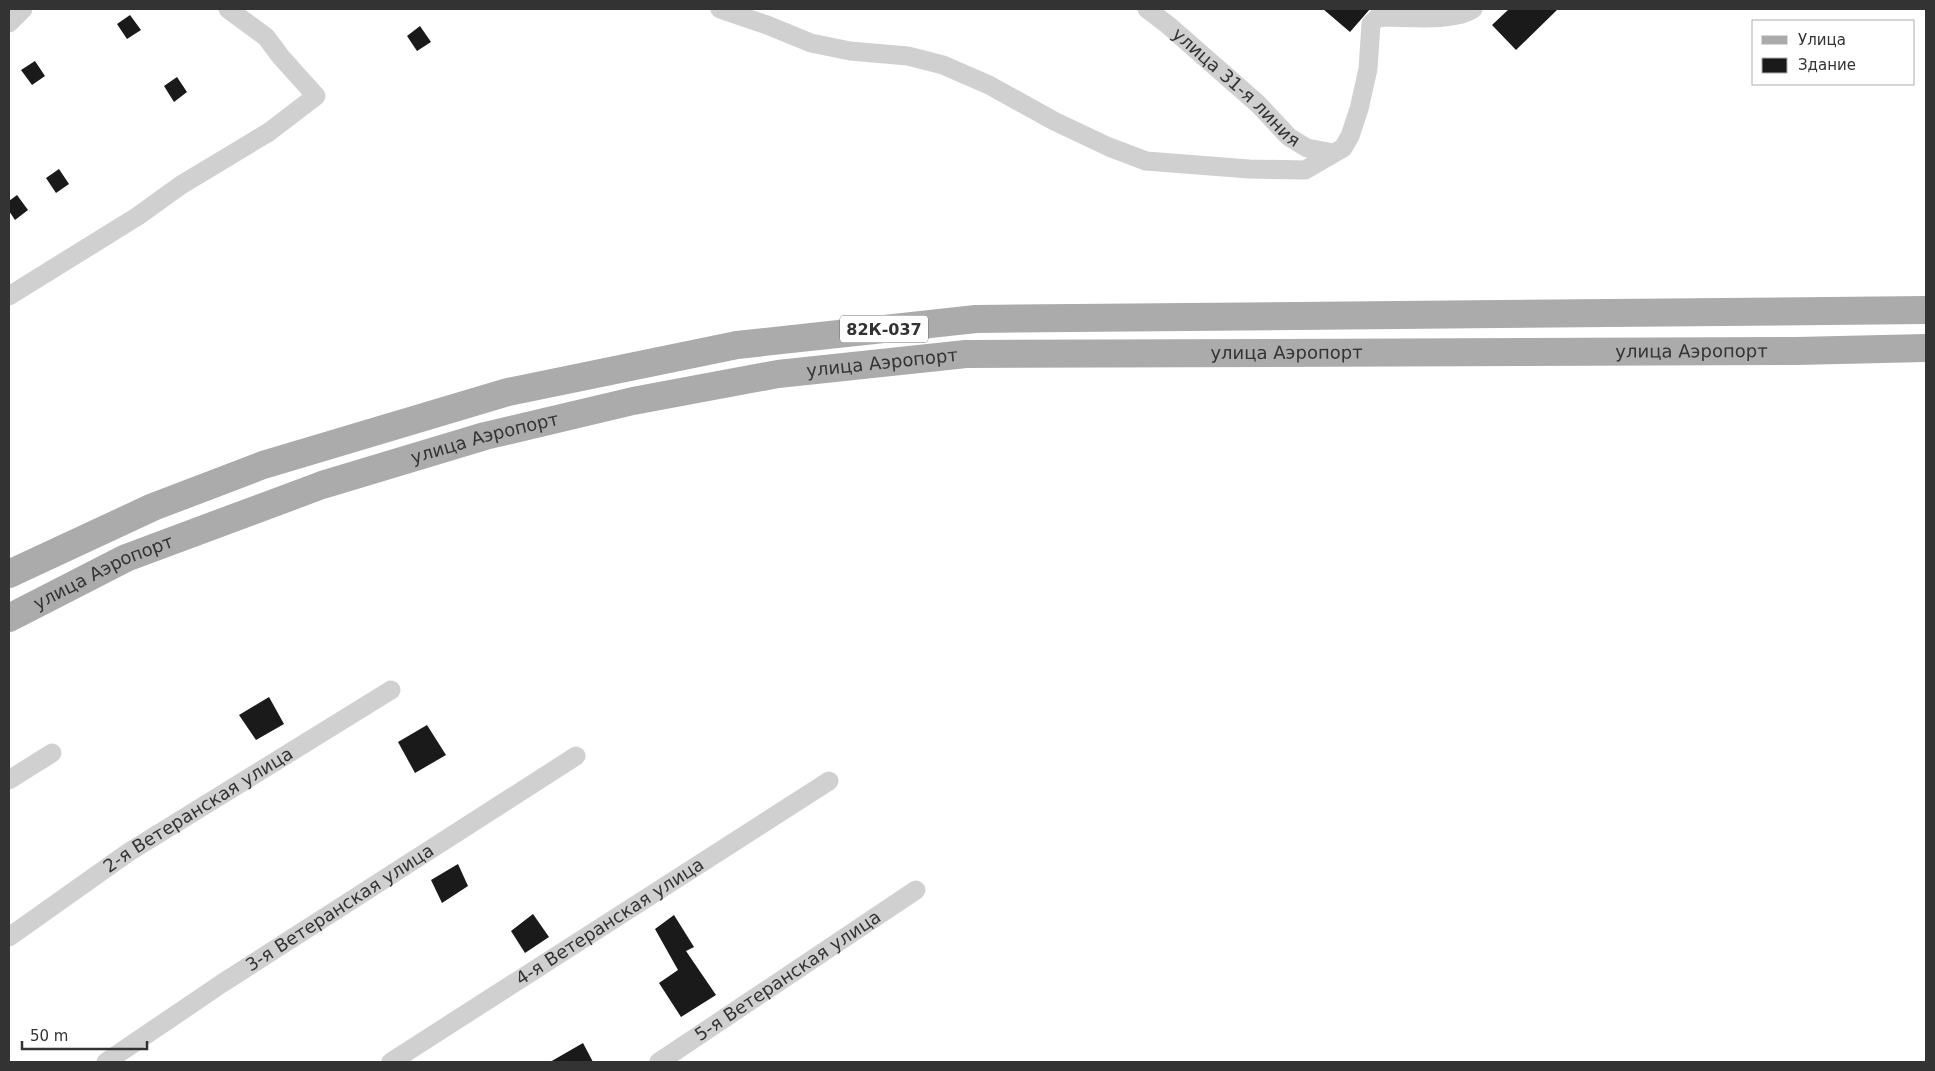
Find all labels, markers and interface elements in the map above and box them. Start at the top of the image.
legend [1752,20,1915,85]
street label: улица 31-я линия [1168,23,1304,151]
text: Улица [1798,31,1846,49]
text: Здание [1798,56,1856,74]
road number: 82К-037 [840,316,928,342]
street label: улица Аэропорт [1615,340,1768,362]
street label: улица Аэропорт [1210,342,1363,363]
street label: улица Аэропорт [805,344,959,381]
street label: улица Аэропорт [408,408,561,468]
street label: улица Аэропорт [30,530,176,614]
street label: 2-я Ветеранская улица [99,742,296,877]
street label: 3-я Ветеранская улица [241,839,437,975]
street label: 4-я Ветеранская улица [512,853,708,989]
street label: 5-я Ветеранская улица [691,906,885,1045]
scale bar [22,1018,148,1050]
text: 50 m [30,1027,68,1045]

